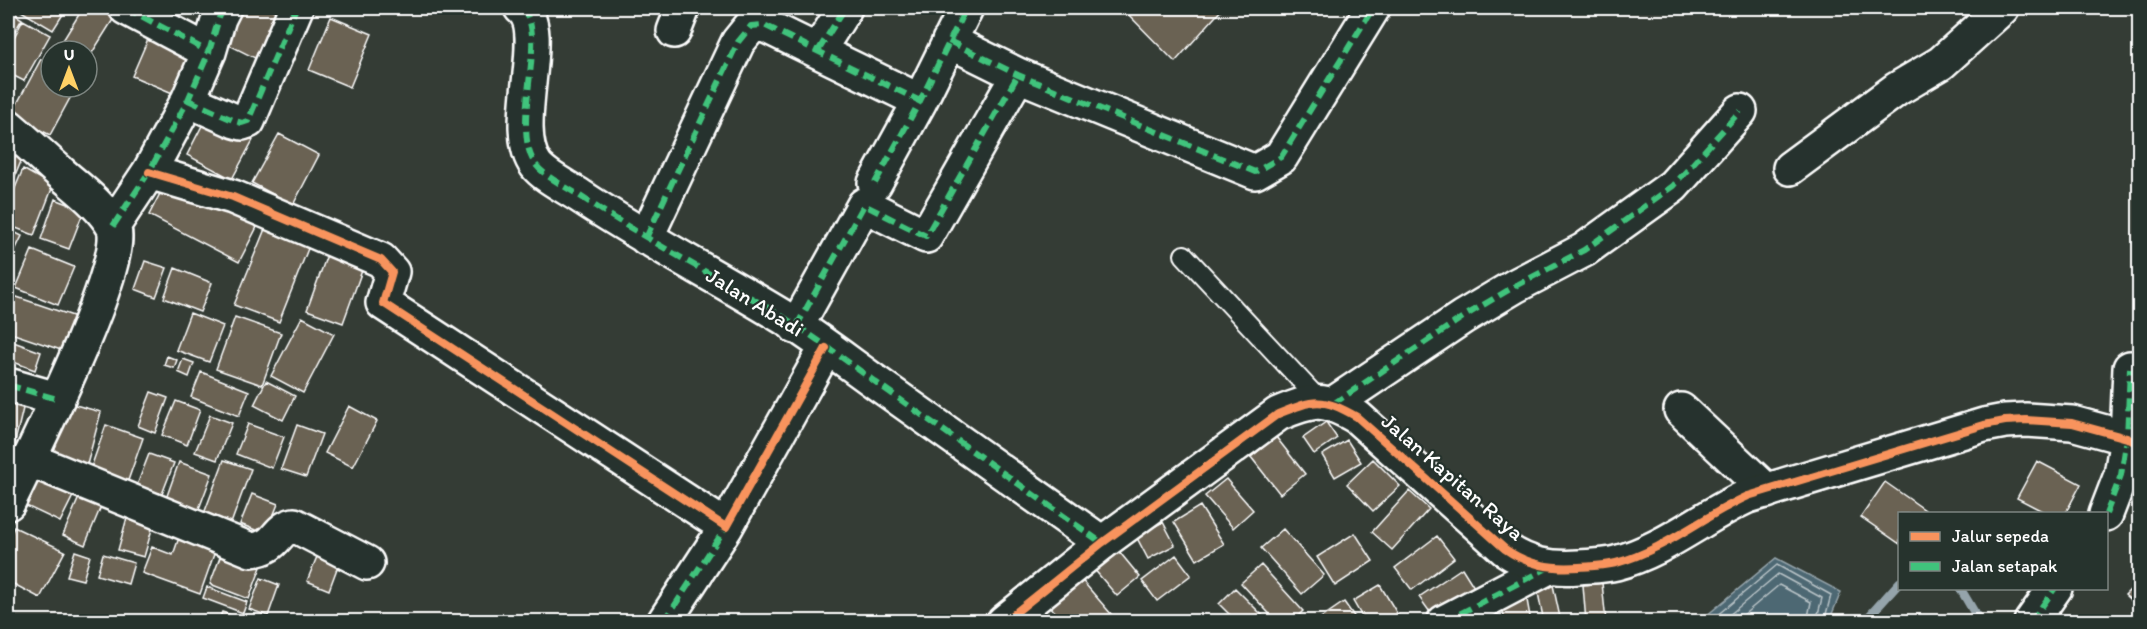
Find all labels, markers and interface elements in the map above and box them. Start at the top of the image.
north arrow [39,39,99,99]
text: U [64,45,74,64]
street label: Jalan Abadi [701,261,809,343]
street label: Jalan Kapitan Raya [1376,408,1530,547]
legend [1898,512,2108,590]
text: Jalur sepeda [1952,525,2049,547]
text: Jalan setapak [1952,555,2058,577]

